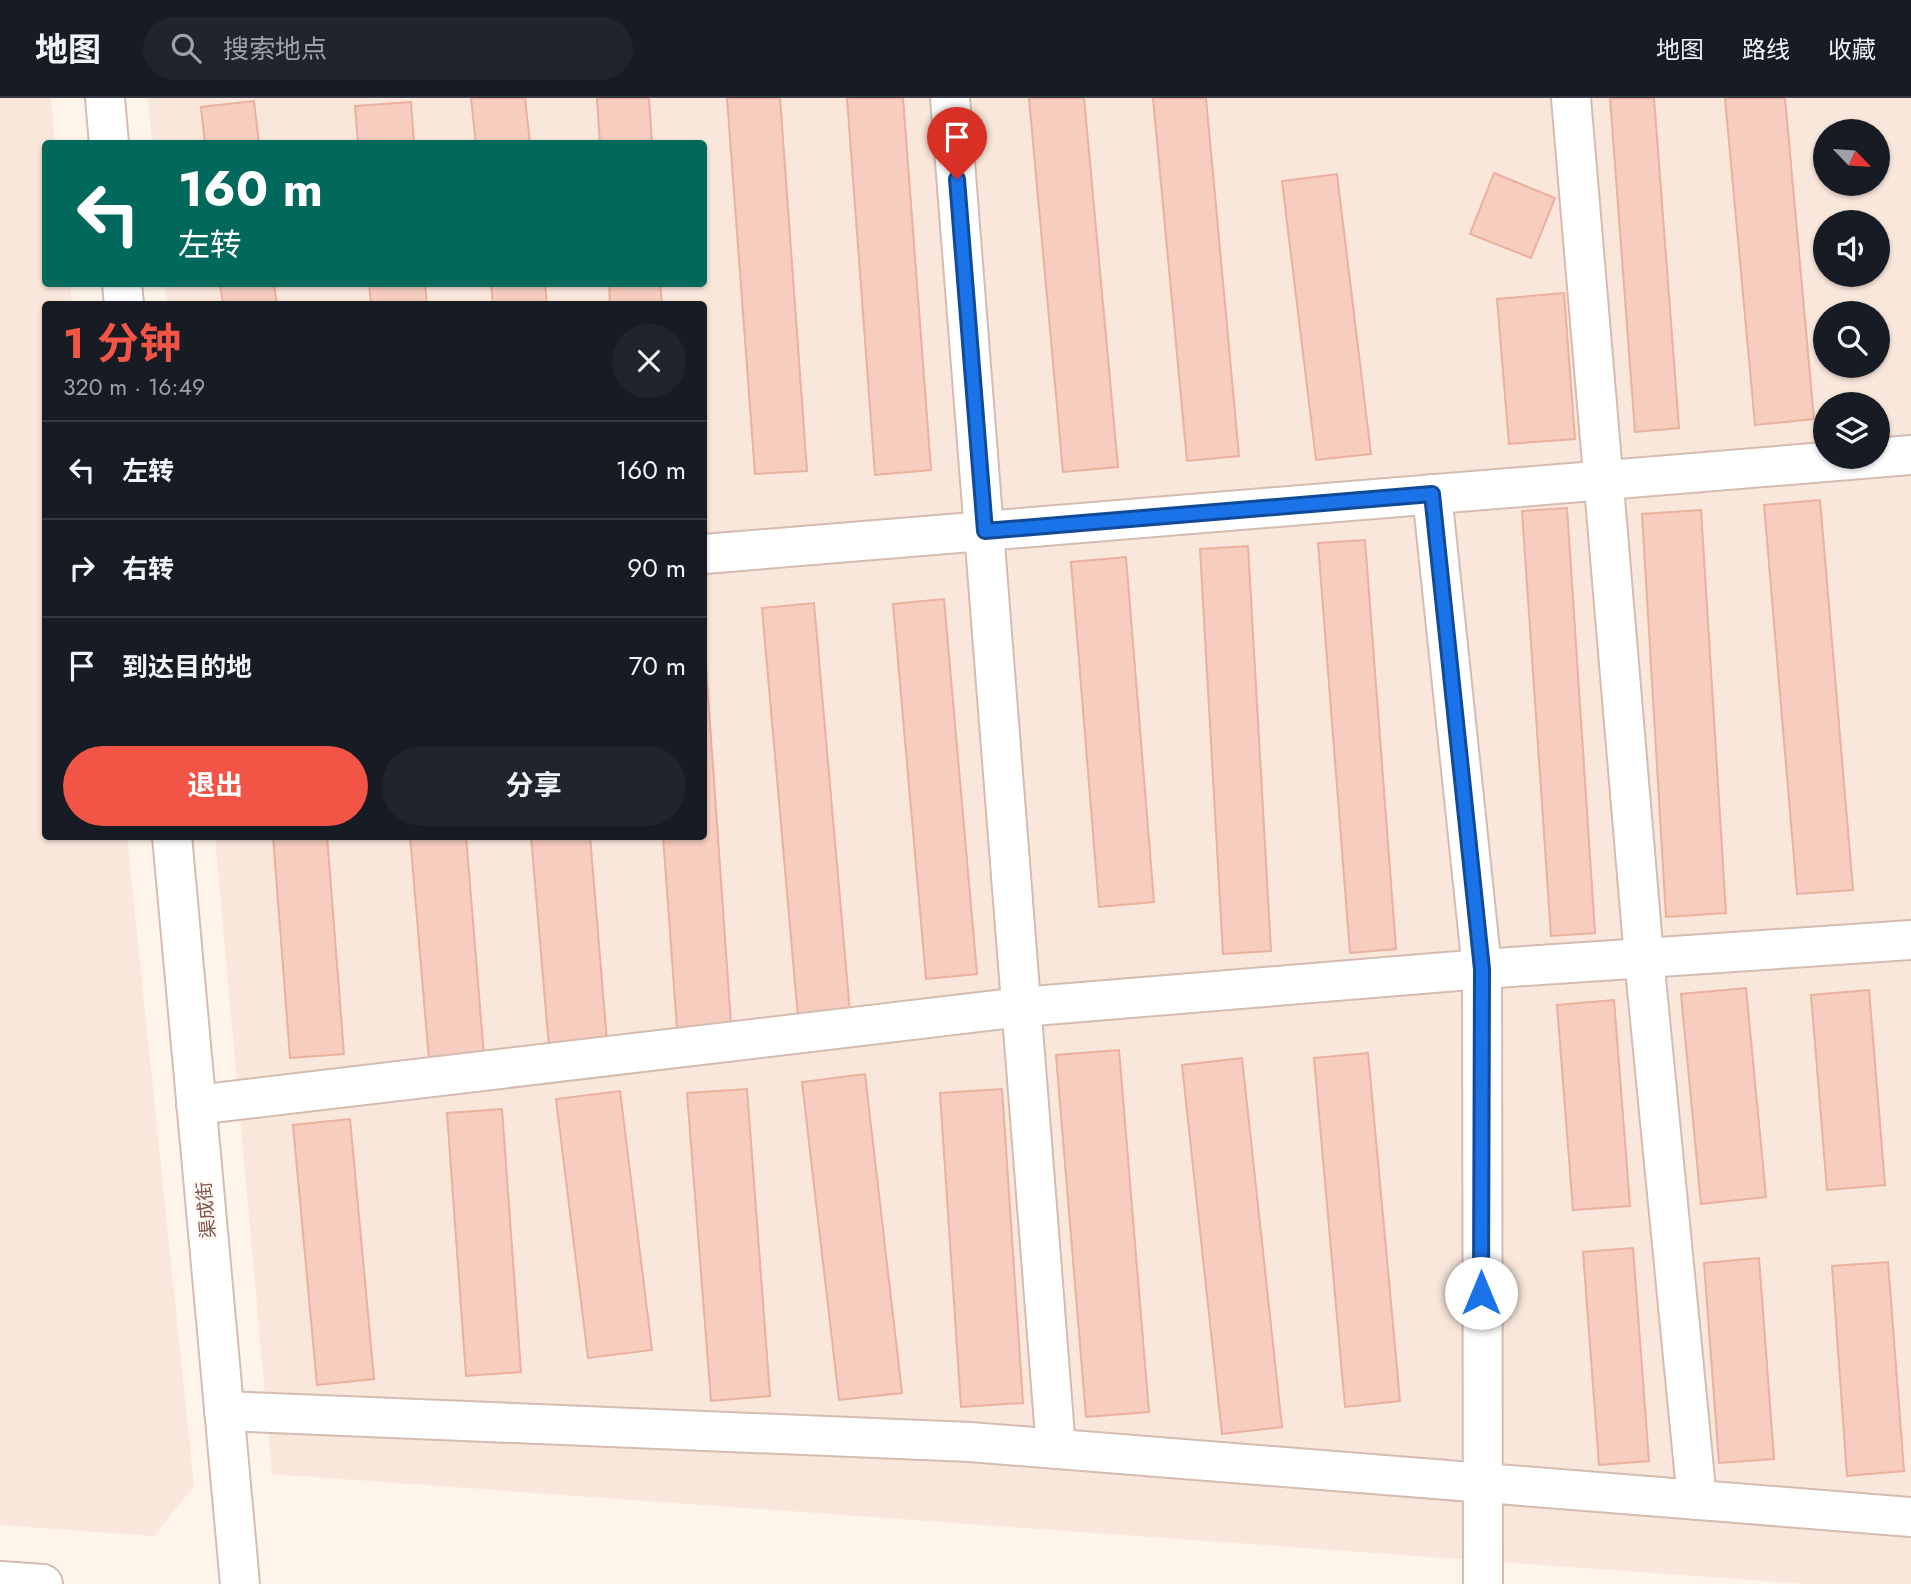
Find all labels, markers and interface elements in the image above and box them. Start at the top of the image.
search box [143,17,633,80]
text: 地图 [35,26,101,73]
icon: search [167,29,205,67]
text: 搜索地点 [223,30,327,68]
text: 地图 [1656,32,1704,67]
text: 路线 [1742,32,1790,67]
text: 收藏 [1828,32,1876,67]
pin [927,107,987,179]
icon: arrive [938,118,976,156]
north arrow [1813,119,1890,196]
map controls [1813,119,1890,469]
text: 160 m [178,154,323,224]
icon: left [63,168,154,259]
button: sound [1813,210,1890,287]
text: 左转 [178,222,242,268]
button: search [1813,301,1890,378]
text: 1 分钟 [63,313,181,374]
button: close [612,324,686,398]
text: 320 m · 16:49 [63,370,205,404]
button: layers [1813,392,1890,469]
icon: left [63,451,101,489]
text: 160 m [616,451,686,489]
text: 左转 [122,452,174,490]
icon: right [63,549,101,587]
text: 90 m [627,549,686,587]
text: 右转 [122,550,174,588]
icon: arrive [63,647,101,685]
text: 70 m [629,647,686,685]
text: 到达目的地 [122,648,252,686]
button: 退出 [63,746,368,826]
button: 分享 [382,746,686,826]
street label: 渠成街 [190,1180,222,1240]
position arrow [1444,1256,1518,1330]

